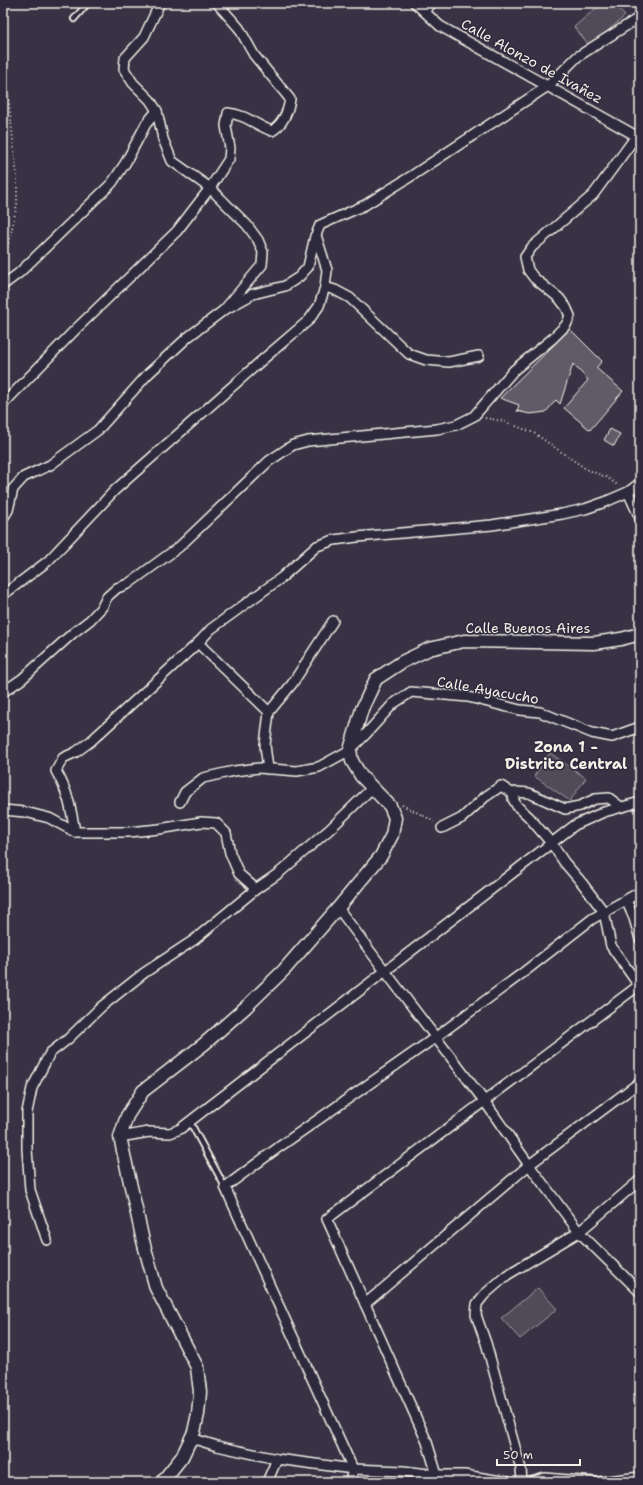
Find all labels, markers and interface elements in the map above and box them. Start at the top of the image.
street label: Calle Alonzo de Ivañez [458,15,606,107]
street label: Calle Buenos Aires [466,619,590,637]
street label: Calle Ayacucho [436,672,540,708]
district label: Zona 1 - Distrito Central [505,737,627,774]
scale bar [497,1441,580,1467]
text: 50 m [503,1447,533,1463]

